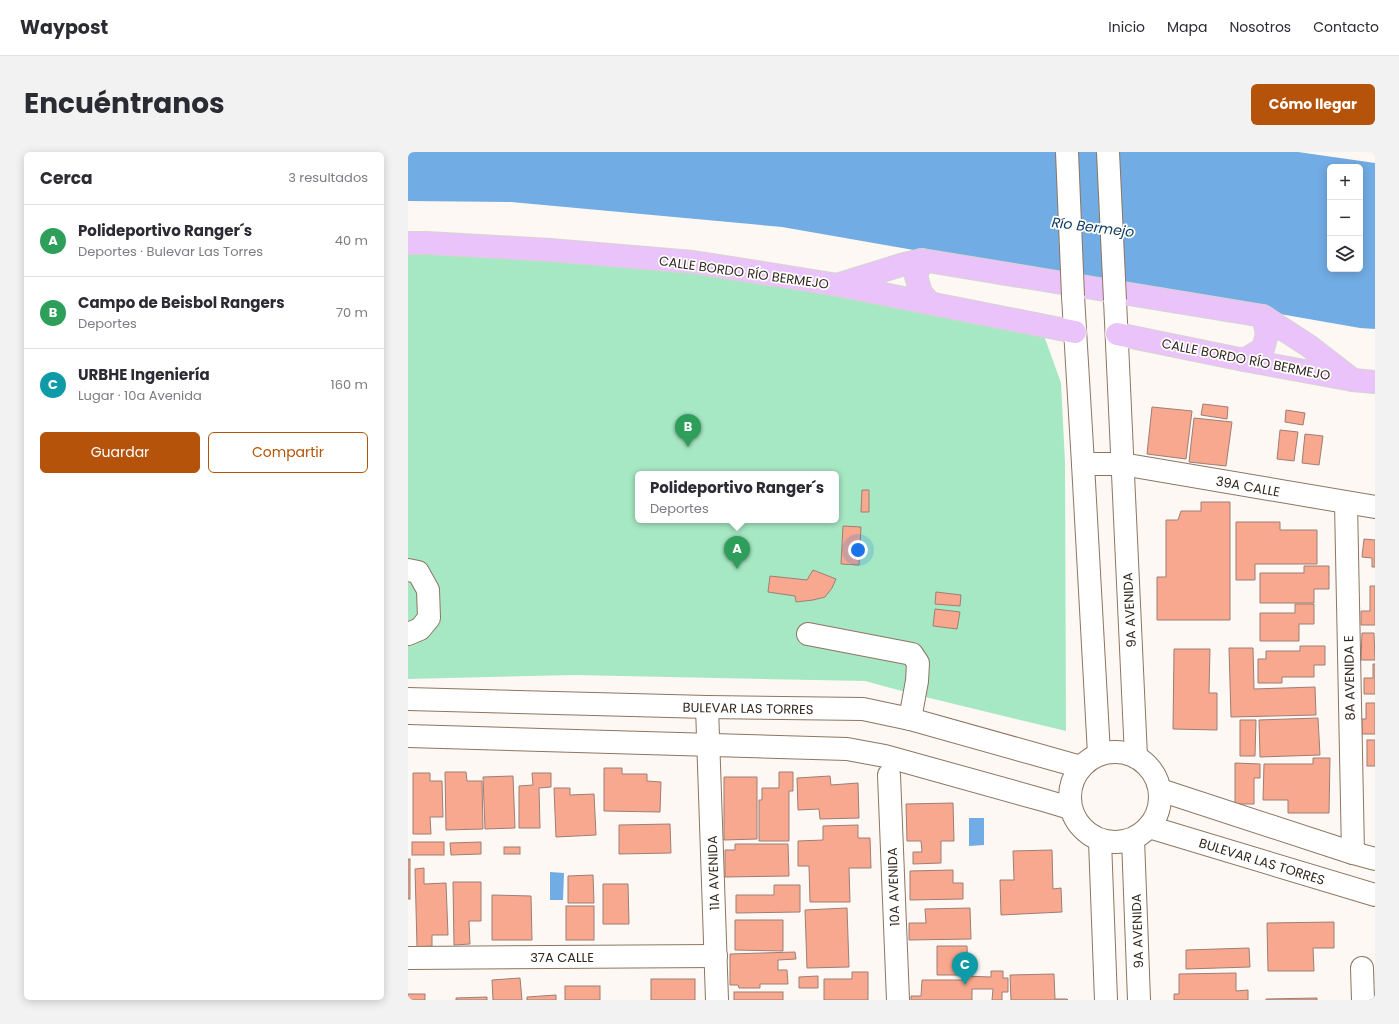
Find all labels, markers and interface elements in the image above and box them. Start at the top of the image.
text: Waypost [20,14,108,41]
text: Inicio [1108,17,1145,37]
text: Mapa [1167,17,1208,37]
text: Nosotros [1230,17,1291,37]
text: Contacto [1313,17,1379,37]
text: Encuéntranos [24,84,225,123]
button: Cómo llegar [1251,84,1375,125]
map controls [1327,164,1363,272]
button: + [1327,164,1363,200]
text: Cerca [40,166,93,190]
text: 3 resultados [288,168,368,187]
button: − [1327,200,1363,236]
water label: Río Bermejo [1051,212,1135,242]
text: Polideportivo Ranger´s [78,220,252,241]
text: A [48,231,58,250]
text: 40 m [335,231,368,250]
button: layers [1327,236,1363,272]
text: Deportes · Bulevar Las Torres [78,242,263,261]
street label: CALLE BORDO RÍO BERMEJO [658,251,830,294]
text: Campo de Beisbol Rangers [78,292,285,313]
text: B [49,303,57,322]
text: 70 m [336,303,368,322]
text: Deportes [78,314,137,333]
street label: CALLE BORDO RÍO BERMEJO [1160,334,1332,385]
text: URBHE Ingeniería [78,364,210,385]
text: C [48,375,58,394]
text: 160 m [331,375,368,394]
text: Lugar · 10a Avenida [78,386,202,405]
pin: B [675,414,701,447]
button: Guardar [40,432,200,473]
button: Compartir [208,432,368,473]
popup [635,471,839,523]
street label: 39A CALLE [1214,472,1281,501]
text: Polideportivo Ranger´s [650,477,824,498]
text: Deportes [650,499,709,518]
pin: A [724,536,750,569]
your location [848,540,868,560]
street label: 9A AVENIDA [1118,572,1141,648]
street label: 8A AVENIDA E [1339,635,1360,721]
street label: BULEVAR LAS TORRES [682,698,814,719]
street label: BULEVAR LAS TORRES [1197,833,1327,890]
street label: 11A AVENIDA [703,835,724,911]
street label: 10A AVENIDA [883,847,904,927]
street label: 9A AVENIDA [1127,893,1148,969]
street label: 37A CALLE [530,948,594,967]
pin: C [952,952,978,985]

